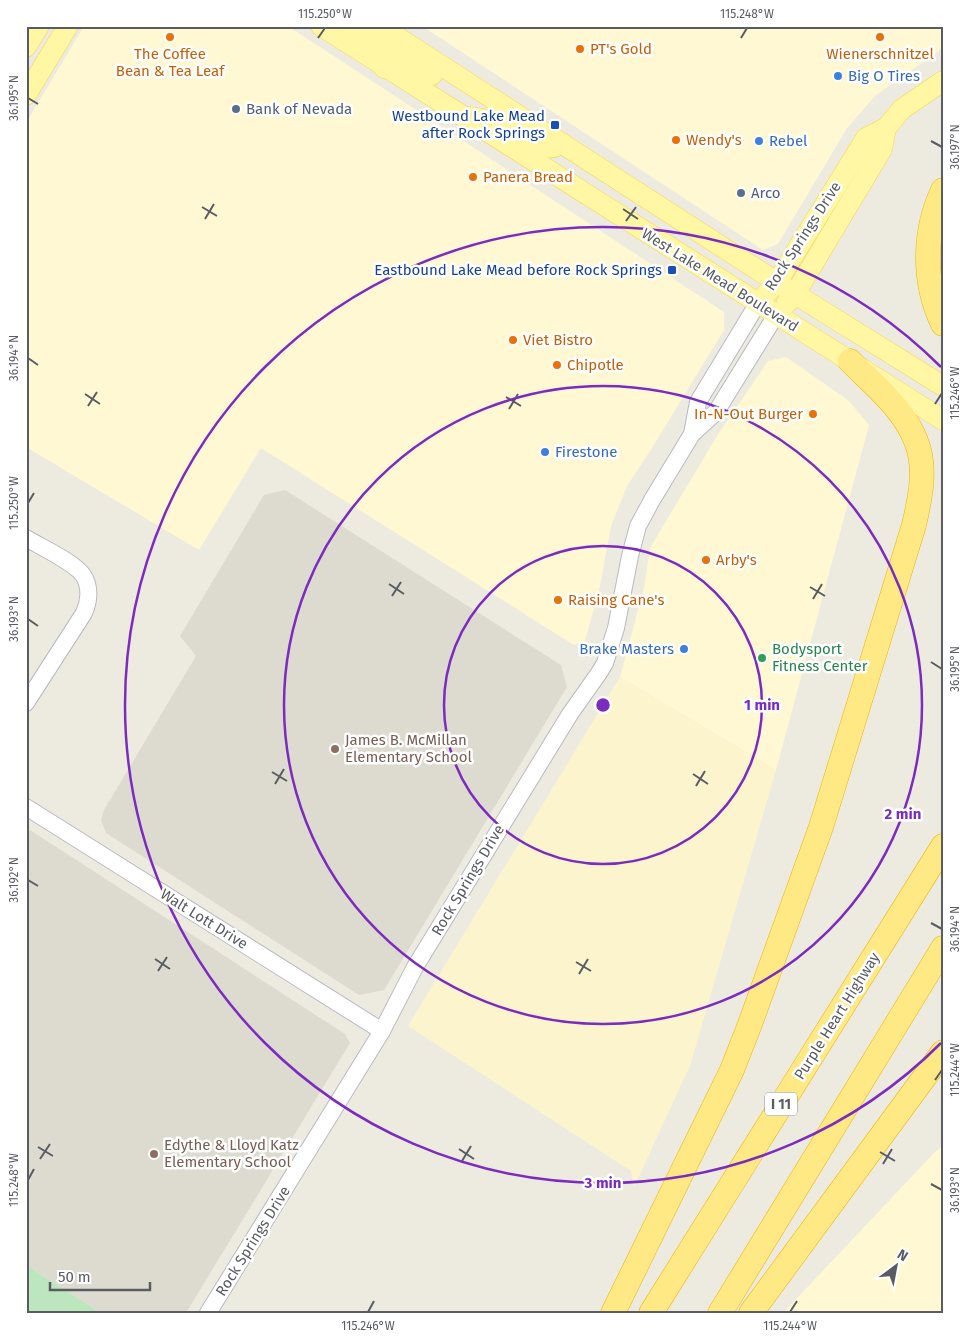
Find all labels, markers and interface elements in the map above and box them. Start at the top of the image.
text: 115.250°W [298,7,352,21]
text: 115.248°W [720,7,774,21]
marker: The Coffee Bean & Tea Leaf [164,31,176,43]
marker: Wienerschnitzel [874,31,886,43]
place label: PT's Gold [590,40,652,58]
marker: PT's Gold [574,43,586,55]
place label: The Coffee Bean & Tea Leaf [116,45,225,80]
place label: Wienerschnitzel [826,45,934,63]
place label: Big O Tires [848,67,920,85]
marker: Big O Tires [832,70,844,82]
text: 36.195°N [7,75,21,121]
place label: Bank of Nevada [246,100,352,118]
marker: Bank of Nevada [230,103,242,115]
place label: Westbound Lake Mead after Rock Springs [392,107,545,142]
marker: Westbound Lake Mead after Rock Springs [549,119,561,131]
text: 36.197°N [948,124,962,170]
place label: Wendy's [686,131,742,149]
place label: Rebel [769,132,808,150]
marker: Wendy's [670,134,682,146]
marker: Rebel [753,135,765,147]
place label: Panera Bread [483,168,573,186]
marker: Panera Bread [467,171,479,183]
street label: Rock Springs Drive [761,178,845,294]
place label: Arco [751,184,781,202]
marker: Arco [735,187,747,199]
street label: West Lake Mead Boulevard [638,224,802,336]
place label: Eastbound Lake Mead before Rock Springs [374,261,662,279]
marker: Eastbound Lake Mead before Rock Springs [666,264,678,276]
place label: Viet Bistro [523,331,593,349]
marker: Viet Bistro [507,334,519,346]
text: 36.194°N [7,335,21,381]
place label: Chipotle [567,356,624,374]
marker: Chipotle [551,359,563,371]
text: 115.246°W [948,366,962,420]
place label: In-N-Out Burger [694,405,803,423]
marker: In-N-Out Burger [807,408,819,420]
place label: Firestone [555,443,618,461]
marker: Firestone [539,446,551,458]
text: 115.250°W [7,476,21,530]
place label: Arby's [716,551,757,569]
marker: Arby's [700,554,712,566]
place label: Raising Cane's [568,591,664,609]
marker: Raising Cane's [552,594,564,606]
text: 36.193°N [7,596,21,642]
place label: Brake Masters [579,640,674,658]
place label: Bodysport Fitness Center [772,640,868,675]
marker: Brake Masters [678,643,690,655]
text: 36.195°N [948,646,962,692]
marker: Bodysport Fitness Center [756,652,768,664]
centre of rings [594,696,612,714]
text: 1 min [744,696,780,714]
place label: James B. McMillan Elementary School [345,731,473,766]
marker: James B. McMillan Elementary School [329,743,341,755]
text: 2 min [885,805,921,823]
street label: Rock Springs Drive [428,821,508,939]
text: 36.192°N [7,857,21,903]
street label: Walt Lott Drive [157,885,251,953]
text: 36.194°N [948,906,962,952]
street label: Purple Heart Highway [791,949,884,1083]
text: 115.244°W [948,1043,962,1097]
road number: I 11 [765,1092,797,1116]
place label: Edythe & Lloyd Katz Elementary School [164,1136,299,1171]
marker: Edythe & Lloyd Katz Elementary School [148,1148,160,1160]
text: 115.248°W [7,1153,21,1207]
text: 36.193°N [948,1167,962,1213]
text: 3 min [584,1174,621,1192]
street label: Rock Springs Drive [212,1183,294,1299]
north arrow [872,1242,922,1292]
text: N [894,1246,911,1265]
scale bar [50,1259,150,1291]
text: 50 m [58,1268,91,1286]
text: 115.246°W [341,1319,395,1333]
text: 115.244°W [763,1319,817,1333]

